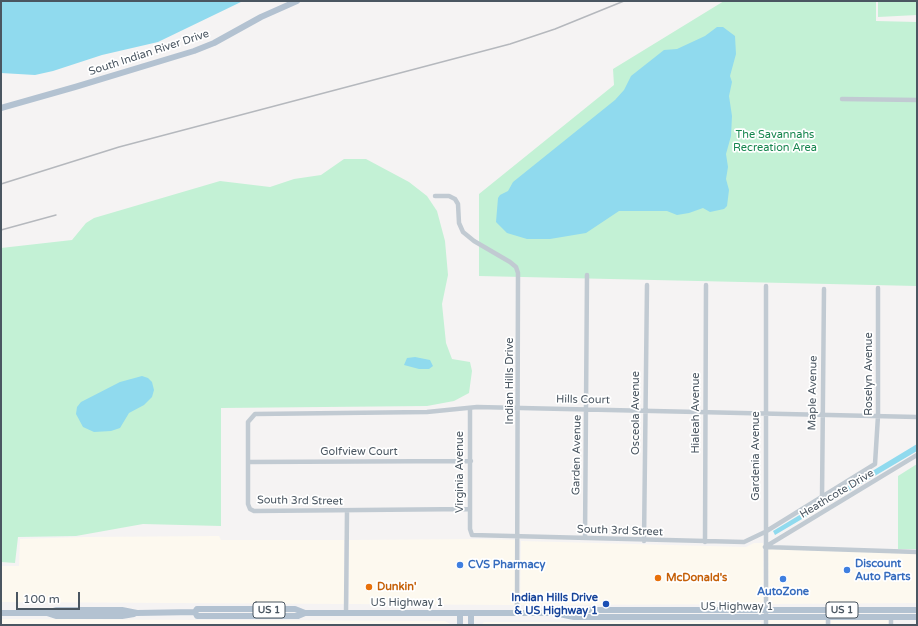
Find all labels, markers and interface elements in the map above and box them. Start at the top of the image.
street label: South Indian River Drive [87,27,211,79]
park label: The Savannahs Recreation Area [733,128,817,154]
street label: Roselyn Avenue [862,332,876,416]
street label: Indian Hills Drive [503,338,517,424]
street label: Maple Avenue [806,355,820,431]
street label: Osceola Avenue [629,371,643,455]
street label: Hialeah Avenue [689,372,703,454]
street label: Hills Court [556,393,610,407]
street label: Gardenia Avenue [749,411,763,501]
street label: Garden Avenue [570,415,584,495]
street label: Virginia Avenue [453,431,467,513]
street label: Golfview Court [320,445,398,459]
street label: Heathcote Drive [798,467,876,521]
street label: South 3rd Street [257,494,343,508]
street label: South 3rd Street [577,523,663,539]
place label: Discount Auto Parts [855,557,910,583]
place label: CVS Pharmacy [468,558,545,572]
marker: CVS Pharmacy [455,560,465,570]
marker: Discount Auto Parts [842,565,852,575]
place label: McDonald's [666,571,727,585]
marker: McDonald's [653,573,663,583]
marker: AutoZone [778,574,788,584]
place label: Dunkin' [377,580,416,594]
marker: Dunkin' [364,582,374,592]
scale bar [18,584,82,610]
place label: AutoZone [757,585,809,599]
place label: Indian Hills Drive & US Highway 1 [511,591,598,617]
text: 100 m [23,592,60,606]
street label: US Highway 1 [371,596,443,610]
marker: Indian Hills Drive & US Highway 1 [601,599,611,609]
street label: US Highway 1 [701,600,773,614]
road number: US 1 [253,602,285,618]
road number: US 1 [826,602,858,618]

